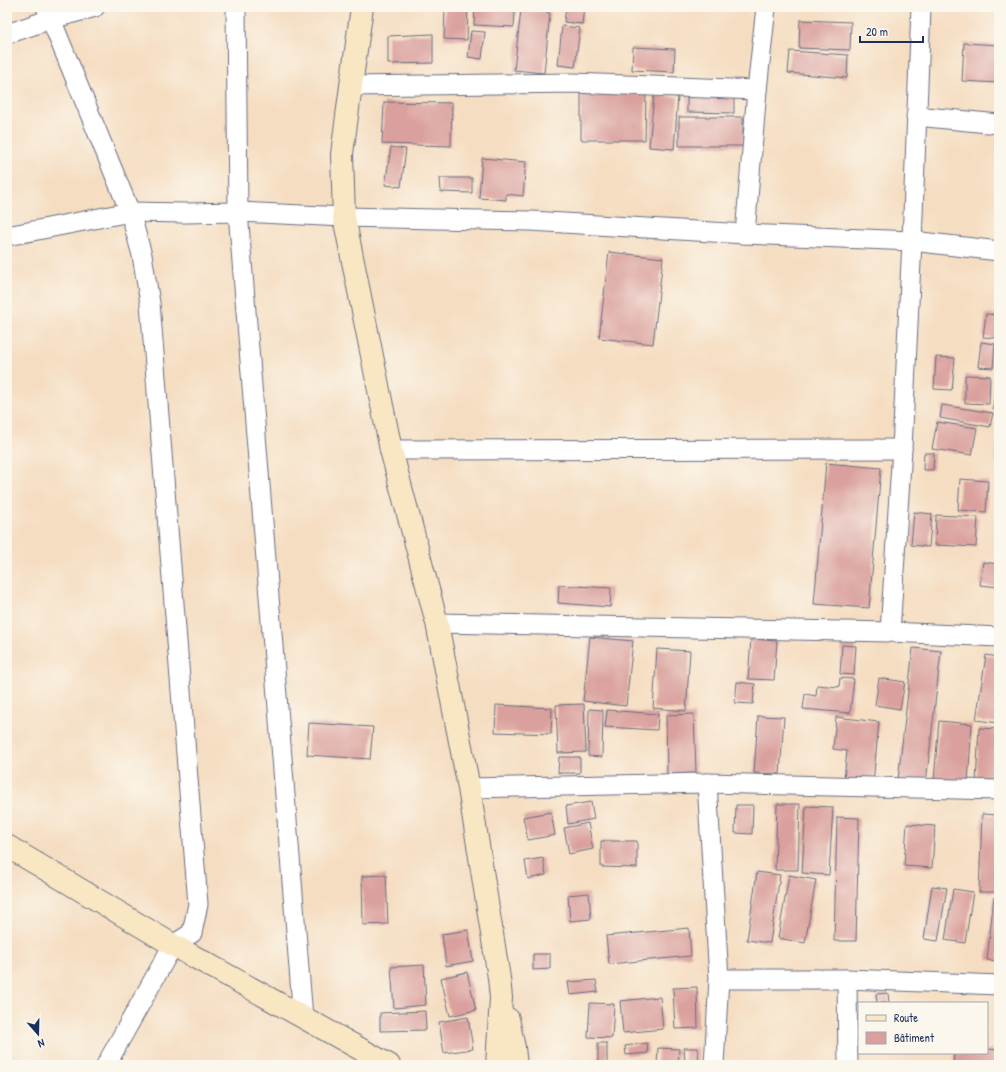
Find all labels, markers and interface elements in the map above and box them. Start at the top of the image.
scale bar [860,18,923,44]
text: 20 m [866,23,888,40]
legend [858,1002,988,1054]
text: Route [894,1009,918,1026]
north arrow [18,1014,58,1054]
text: Bâtiment [894,1029,935,1046]
text: N [36,1036,47,1051]

